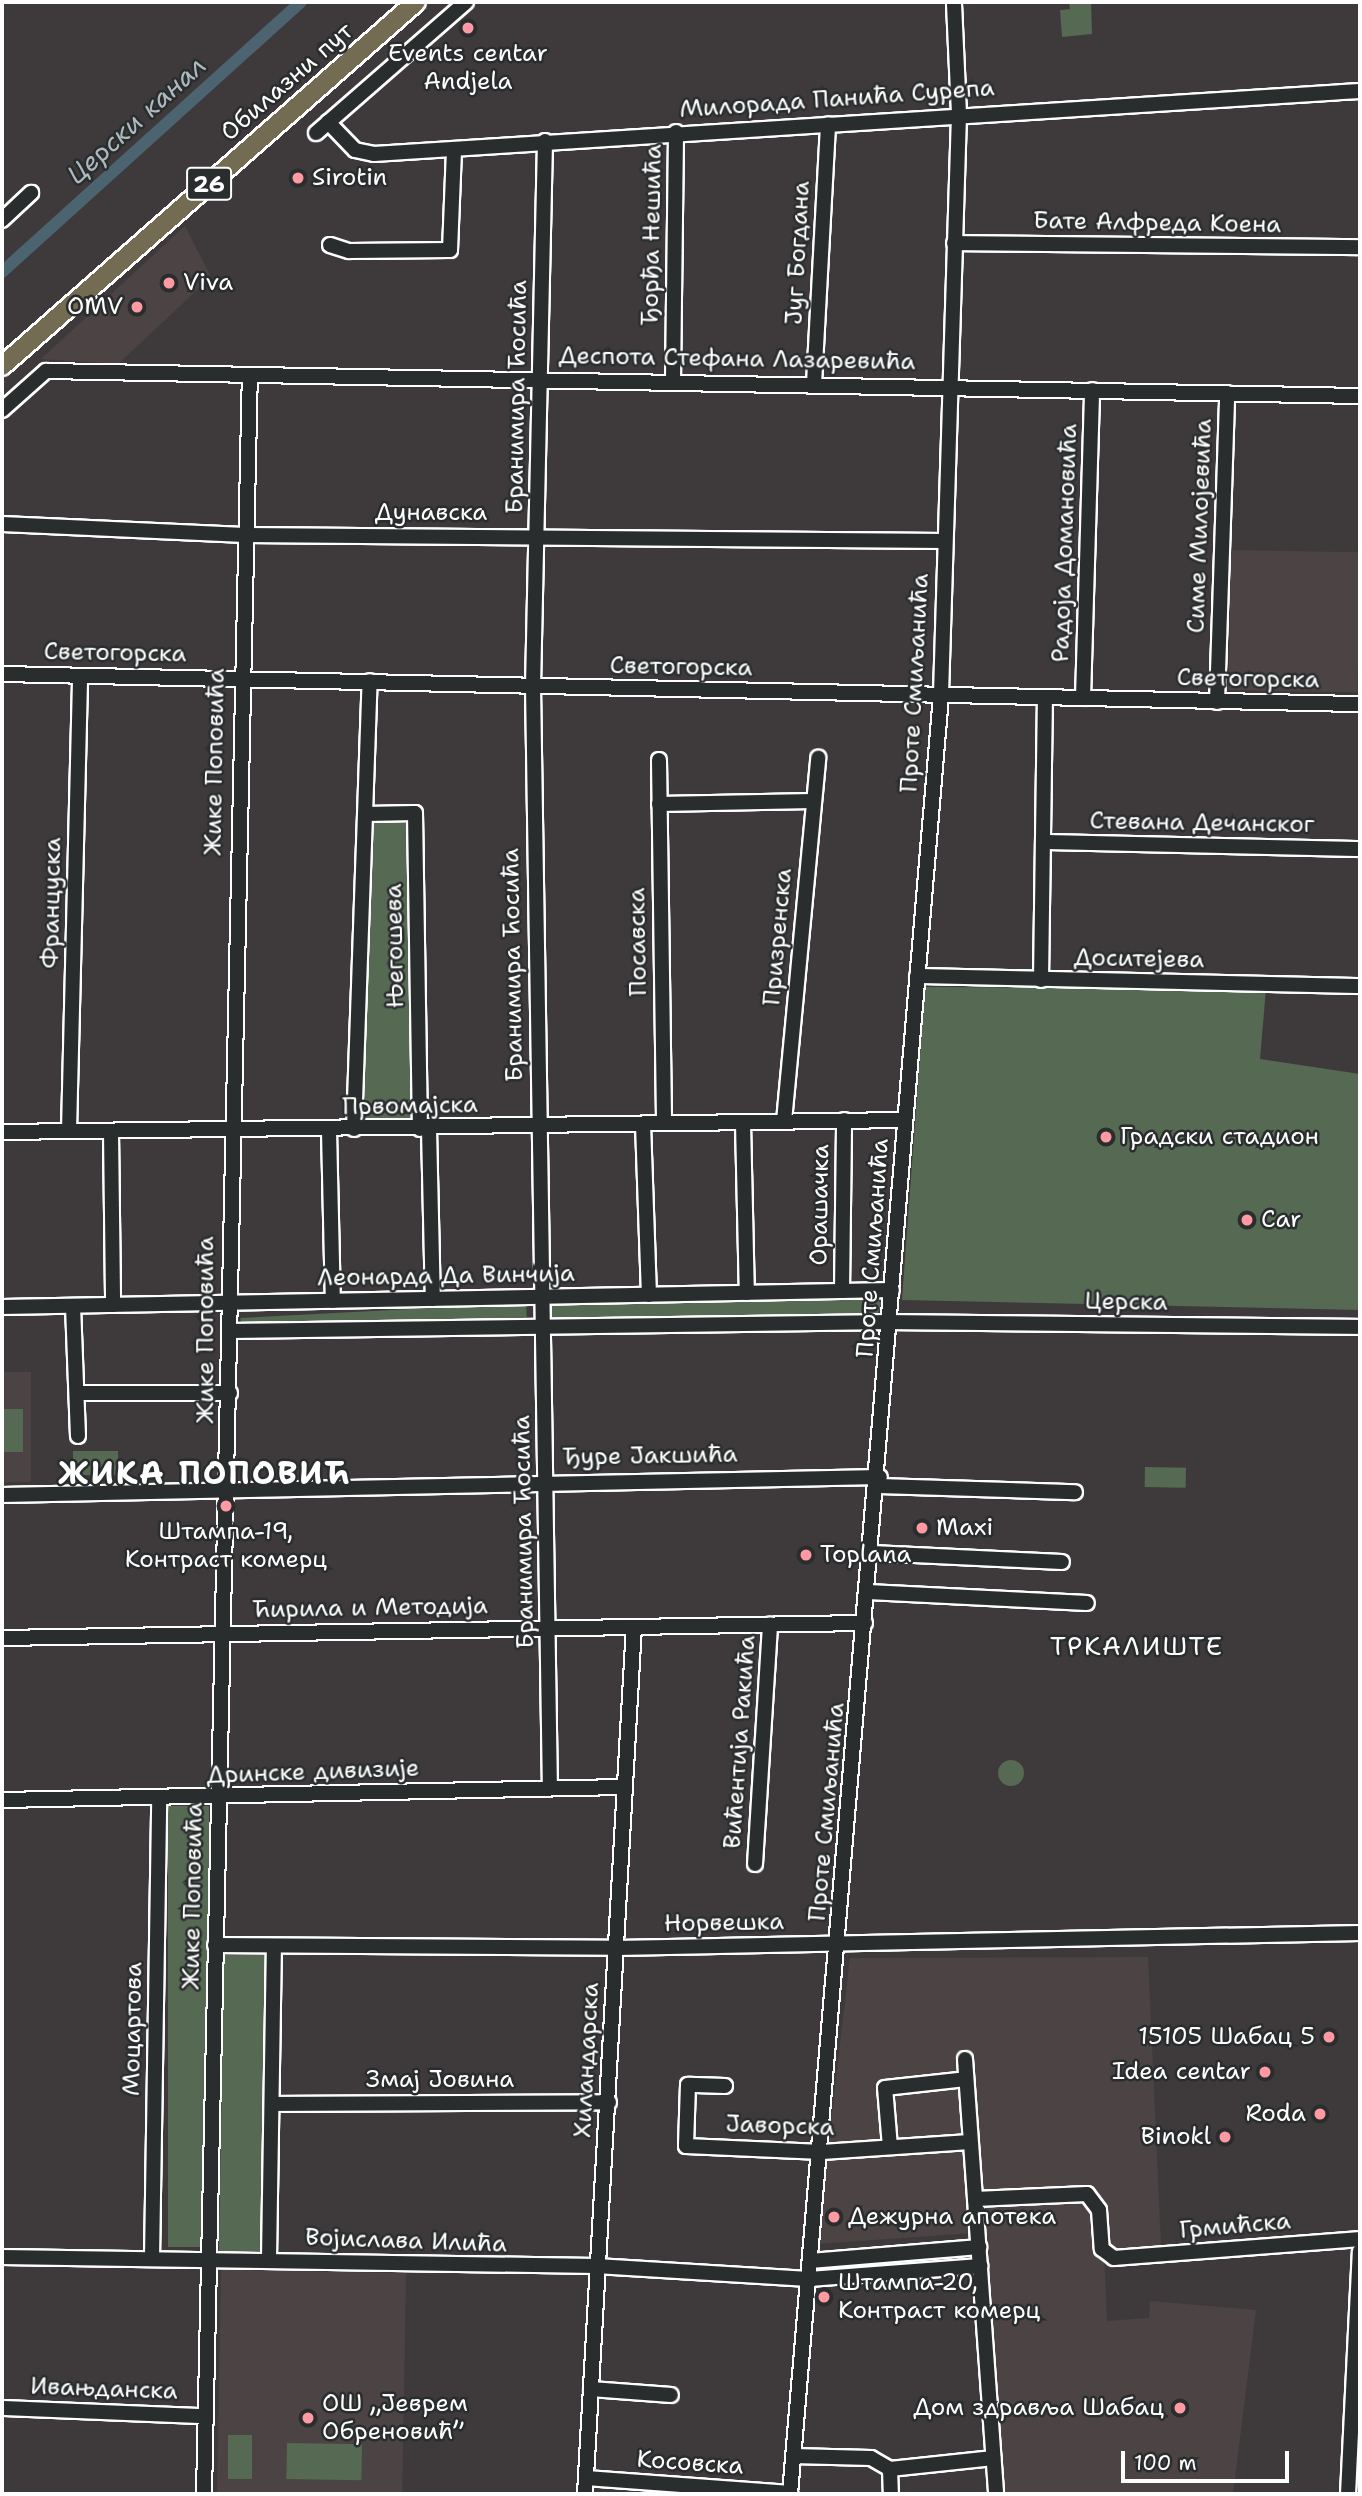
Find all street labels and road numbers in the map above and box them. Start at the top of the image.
street label: Обилазни пут [215,17,359,147]
street label: Милорада Панића Сурепа [679,74,995,124]
street label: Ђорђа Нешића [636,144,668,326]
road number: 26 [184,164,234,204]
street label: Југ Богдана [780,180,816,326]
street label: Бате Алфреда Коена [1033,206,1281,240]
street label: Бранимира Ћосића [501,280,533,514]
street label: Деспота Стефана Лазаревића [558,341,916,377]
street label: Симе Милојевића [1182,418,1218,634]
street label: Радоја Домановића [1046,423,1084,663]
street label: Дунавска [375,499,487,527]
street label: Проте Смиљанића [895,573,935,793]
street label: Светогорска [43,637,187,669]
street label: Светогорска [609,651,753,683]
street label: Светогорска [1176,663,1320,695]
street label: Жике Поповића [199,668,231,856]
street label: Стевана Дечанског [1089,807,1315,839]
street label: Француска [36,837,68,969]
street label: Бранимира Ћосића [497,848,529,1082]
street label: Призренска [758,867,798,1007]
street label: Његошева [380,883,410,1009]
street label: Посавска [623,887,653,997]
street label: Доситејева [1074,943,1204,975]
street label: Првомајска [342,1090,478,1122]
street label: Проте Смиљанића [851,1138,895,1358]
street label: Орашачка [805,1144,835,1266]
street label: Жике Поповића [192,1236,220,1424]
street label: Леонарда Да Винчија [317,1259,575,1293]
street label: Церска [1084,1287,1168,1317]
street label: Бранимира Ћосића [508,1415,540,1649]
street label: Ђуре Јакшића [562,1440,738,1472]
street label: Ћирила и Методија [252,1592,488,1624]
street label: Вићентија Ракића [718,1634,762,1850]
street label: Проте Смиљанића [803,1701,851,1923]
street label: Дринске дивизије [206,1754,420,1790]
street label: Жике Поповића [177,1802,209,1990]
street label: Норвешка [664,1908,784,1938]
street label: Моцартова [117,1962,149,2096]
street label: Хиландарска [569,1982,605,2138]
street label: Змај Јовина [366,2066,514,2094]
street label: Јаворска [725,2110,835,2142]
street label: Грмићска [1178,2207,1292,2245]
street label: Војислава Илића [305,2223,507,2259]
street label: Ивањданска [30,2372,178,2406]
street label: Косовска [636,2445,744,2481]

